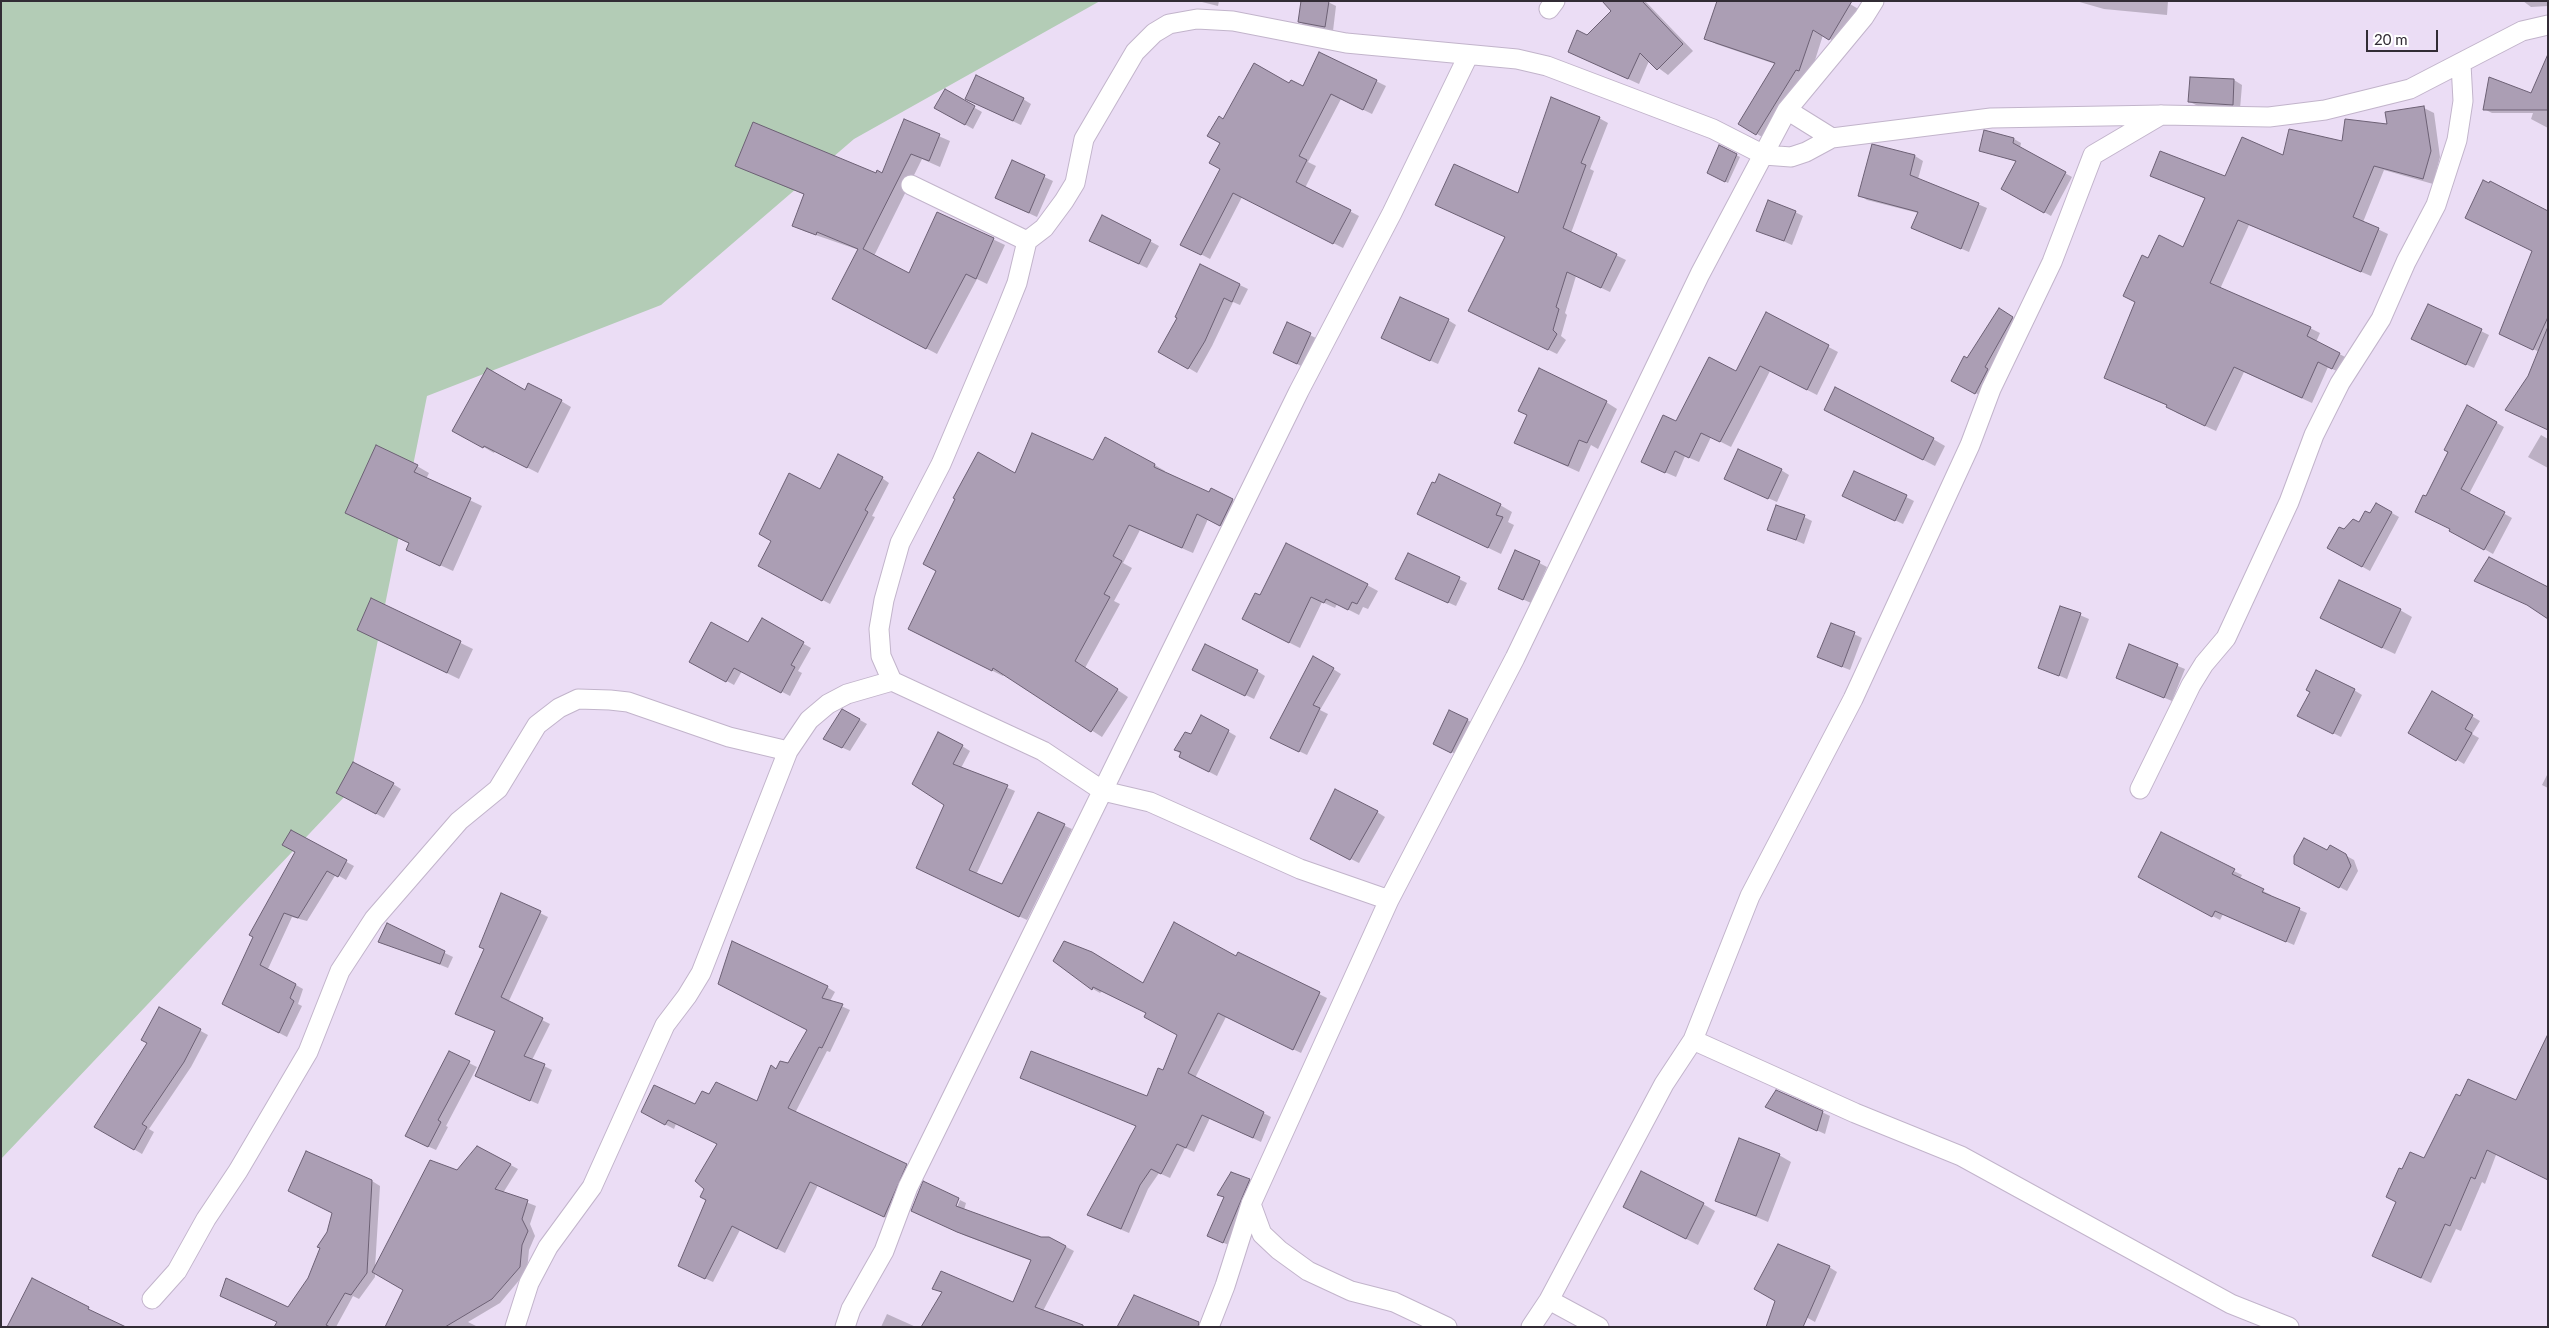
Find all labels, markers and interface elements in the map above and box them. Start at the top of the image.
scale bar [2369,20,2442,52]
text: 20 m [2374,30,2408,48]

